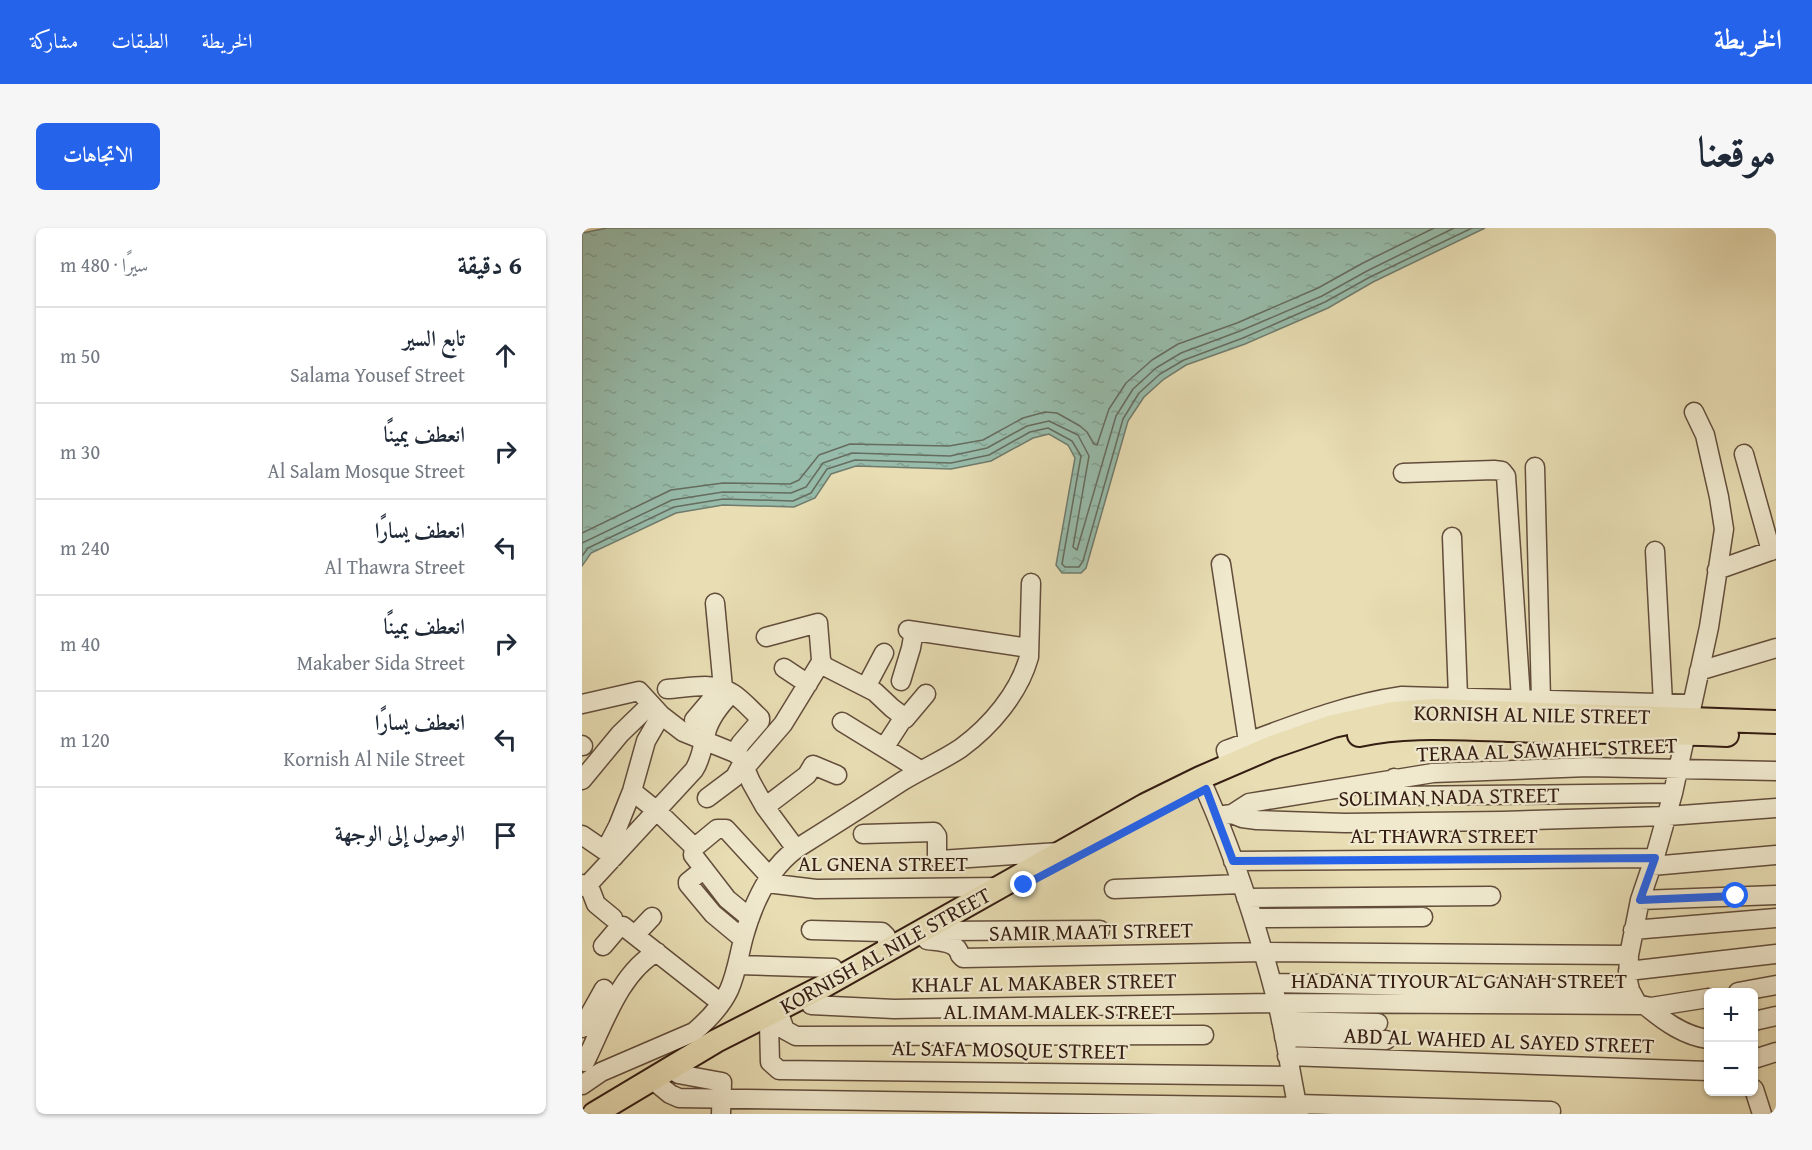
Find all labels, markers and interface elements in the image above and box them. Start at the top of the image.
text: الخريطة [1714,18,1782,59]
text: مشاركة [30,25,78,56]
text: الطبقات [111,25,168,56]
text: الخريطة [201,25,253,56]
text: موقعنا [1698,120,1776,181]
button: الاتجاهات [36,123,160,190]
text: 6 دقيقة [457,245,522,284]
text: سيرًا · 480 m [60,250,148,279]
text: تابع السير [403,322,465,354]
icon: ahead [489,339,522,372]
text: 50 m [60,341,100,370]
text: Salama Yousef Street [290,360,465,389]
text: انعطف يمينًا [384,418,465,450]
icon: right [489,435,522,468]
text: 30 m [60,437,100,466]
text: Al Salam Mosque Street [268,456,465,485]
text: انعطف يسارًا [375,514,465,546]
icon: left [489,531,522,564]
text: 240 m [60,533,110,562]
text: Al Thawra Street [325,552,465,581]
text: انعطف يمينًا [384,610,465,642]
icon: right [489,627,522,660]
text: 40 m [60,629,100,658]
text: Makaber Sida Street [297,648,465,677]
street label: KORNISH AL NILE STREET [1413,696,1651,732]
text: انعطف يسارًا [375,706,465,738]
icon: left [489,723,522,756]
text: 120 m [60,725,110,754]
street label: TERAA AL SAWAHEL STREET [1416,728,1678,770]
text: Kornish Al Nile Street [283,744,465,773]
street label: SOLIMAN NADA STREET [1338,778,1560,814]
text: الوصول إلى الوجهة [335,817,465,849]
icon: arrive [489,819,522,852]
street label: AL THAWRA STREET [1350,819,1538,851]
street label: AL GNENA STREET [798,847,968,879]
route end [1010,871,1036,897]
street label: KORNISH AL NILE STREET [774,879,996,1021]
route start [1722,882,1748,908]
street label: SAMIR MAATI STREET [989,913,1193,949]
street label: KHALF AL MAKABER STREET [911,964,1177,1000]
street label: HADANA TIYOUR AL GANAH STREET [1291,964,1627,996]
map controls [1704,988,1758,1096]
button: + [1704,988,1758,1042]
street label: AL IMAM MALEK STREET [943,995,1175,1027]
street label: ABD AL WAHED AL SAYED STREET [1343,1019,1655,1061]
street label: AL SAFA MOSQUE STREET [891,1031,1129,1067]
button: − [1704,1042,1758,1096]

